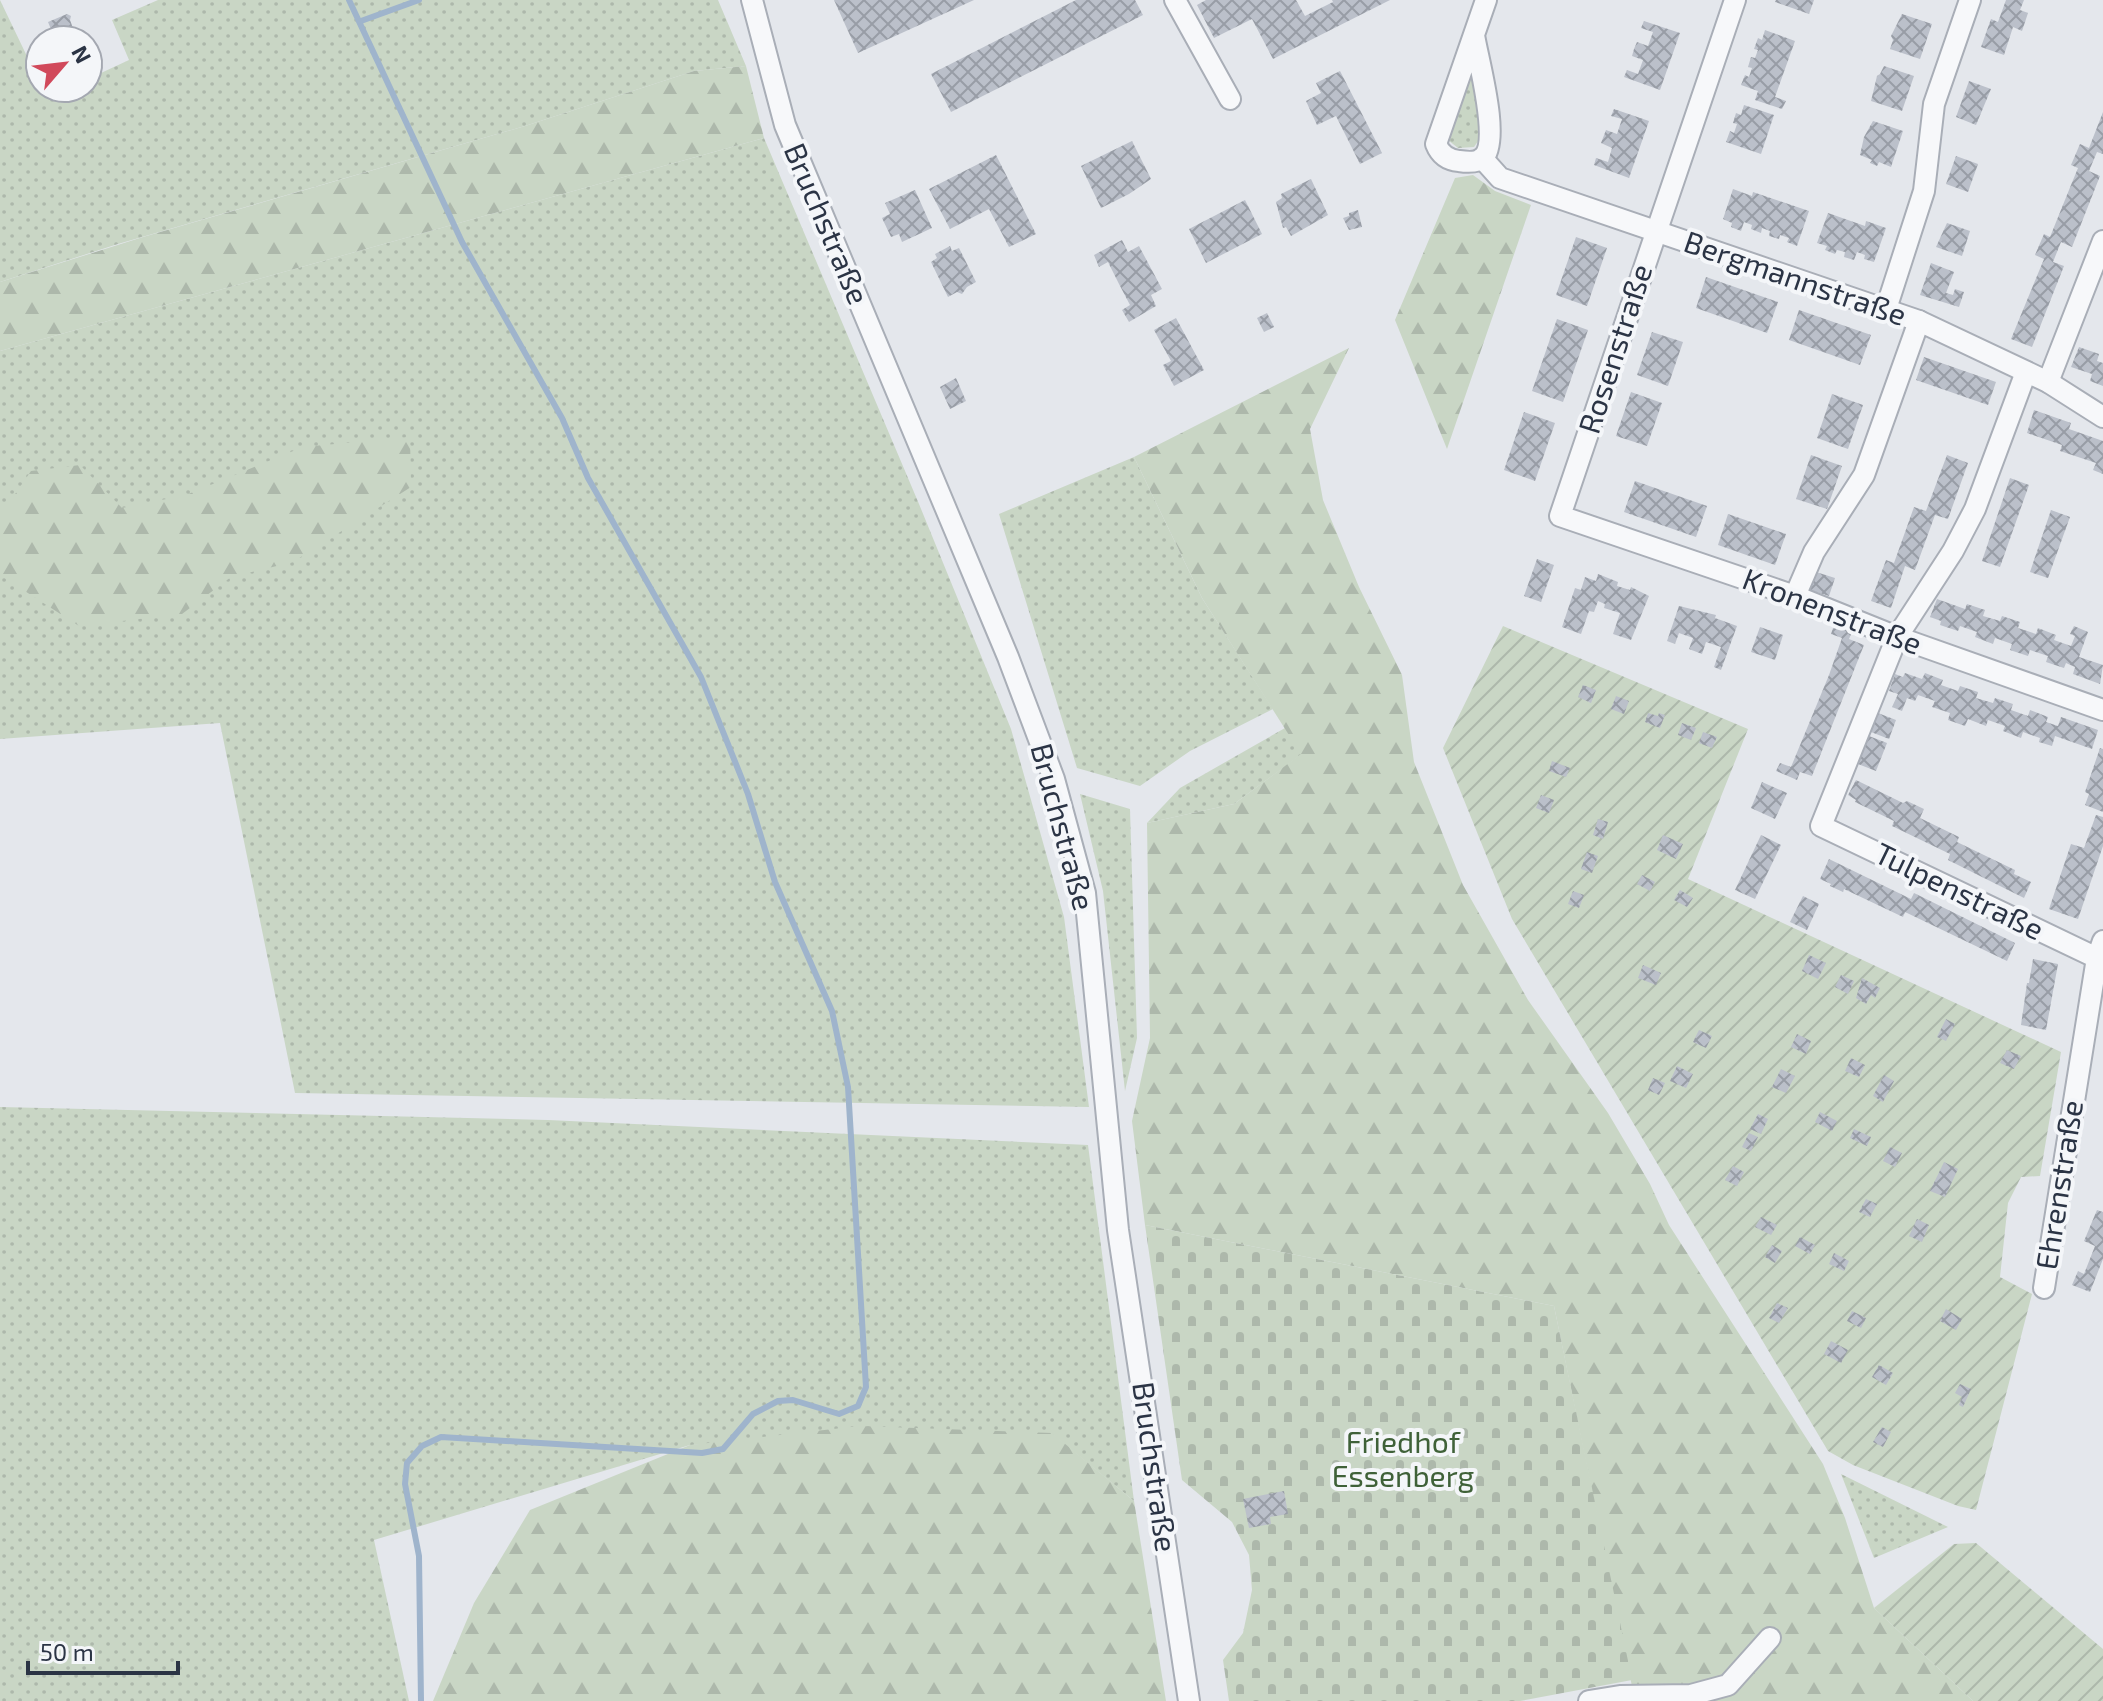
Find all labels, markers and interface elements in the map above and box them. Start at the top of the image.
north arrow [24,24,104,104]
text: N [67,41,98,67]
street label: Bruchstraße [778,137,878,309]
street label: Bergmannstraße [1680,222,1911,332]
street label: Rosenstraße [1570,259,1658,438]
street label: Kronenstraße [1738,559,1927,661]
street label: Bruchstraße [1024,739,1103,914]
street label: Tulpenstraße [1870,834,2050,947]
street label: Ehrenstraße [2027,1097,2089,1272]
street label: Bruchstraße [1126,1379,1186,1554]
park label: Friedhof Essenberg [1332,1423,1475,1493]
scale bar [28,1625,178,1675]
text: 50 m [40,1637,94,1666]

